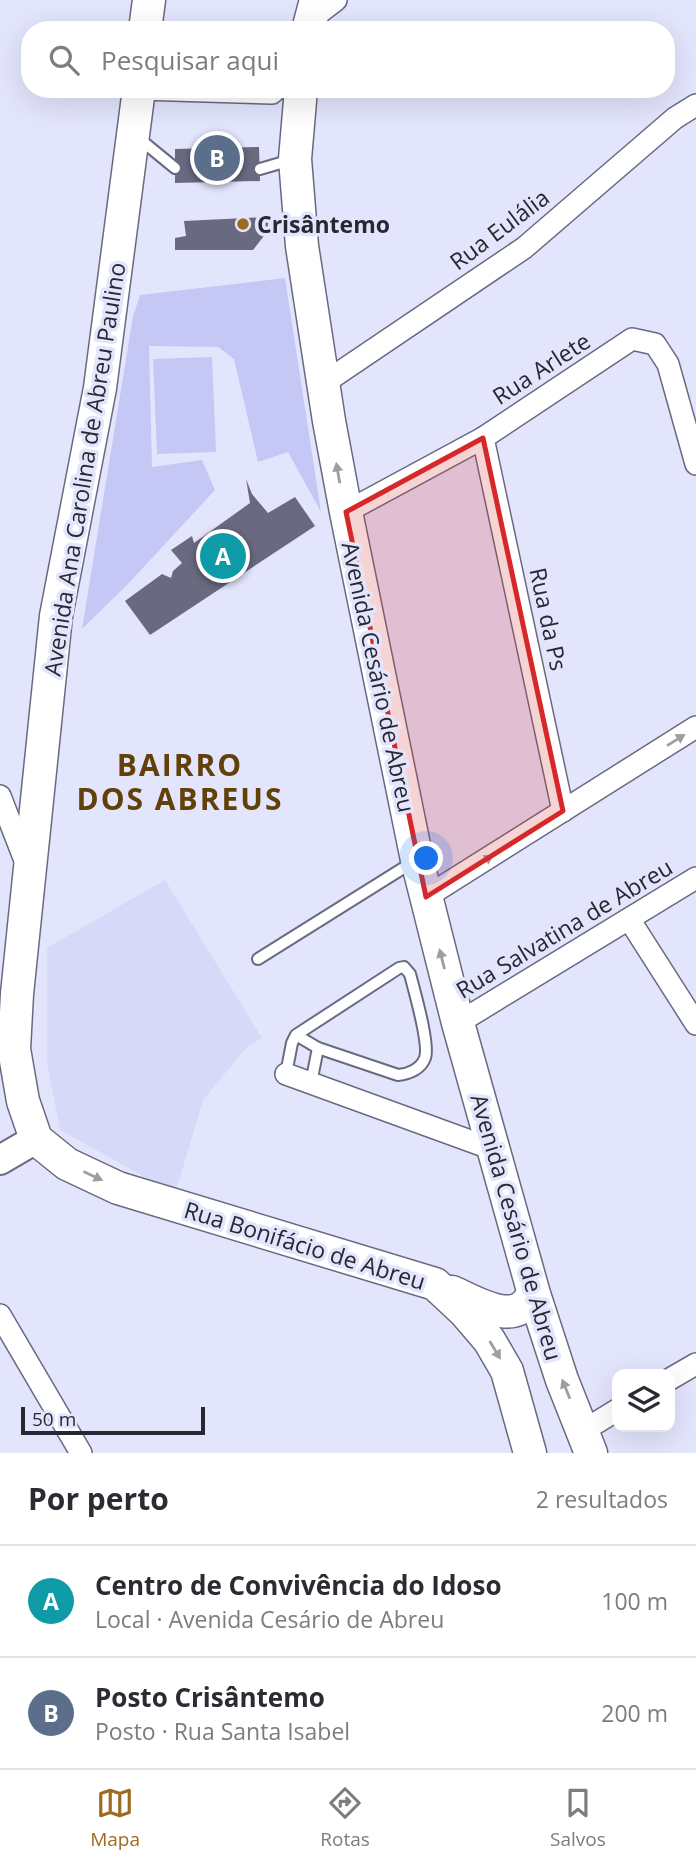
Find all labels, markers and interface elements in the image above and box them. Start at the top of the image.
search box [21,21,675,98]
icon: search [45,41,83,79]
text: Pesquisar aqui [101,42,279,78]
pin: B [194,132,240,184]
street label: Rua Eulália [443,181,555,277]
place label: Crisântemo [257,208,390,240]
marker: Crisântemo [235,216,251,232]
street label: Avenida Ana Carolina de Abreu Paulino [35,260,133,678]
street label: Rua Arlete [486,324,596,412]
one-way arrow [333,462,344,484]
pin: A [200,530,246,582]
street label: Avenida Cesário de Abreu [335,539,423,815]
street label: Rua da Ps [522,564,576,674]
one-way arrow [667,733,686,746]
district label: BAIRRO DOS ABREUS [76,744,284,819]
your location [409,841,443,875]
street label: Rua Salvatina de Abreu [450,851,678,1005]
one-way arrow [474,854,493,867]
one-way arrow [436,948,447,970]
street label: Avenida Cesário de Abreu [464,1090,570,1364]
one-way arrow [83,1170,103,1182]
street label: Rua Bonifácio de Abreu [180,1193,430,1297]
one-way arrow [488,1341,501,1360]
map controls [612,1369,675,1432]
button: layers [612,1369,675,1432]
one-way arrow [560,1379,571,1400]
scale bar [21,1404,205,1436]
text: 50 m [32,1406,76,1432]
text: Por perto [28,1478,169,1519]
text: 2 resultados [536,1483,668,1515]
text: Centro de Convivência do Idoso [95,1567,502,1603]
text: A [43,1585,59,1617]
text: 100 m [601,1585,668,1617]
text: Local · Avenida Cesário de Abreu [95,1603,444,1635]
text: Posto Crisântemo [95,1679,325,1715]
text: B [43,1697,59,1729]
text: 200 m [601,1697,668,1729]
text: Posto · Rua Santa Isabel [95,1715,350,1747]
tab: Mapa [90,1784,140,1852]
tab: Rotas [320,1784,370,1852]
tab: Salvos [550,1784,606,1852]

